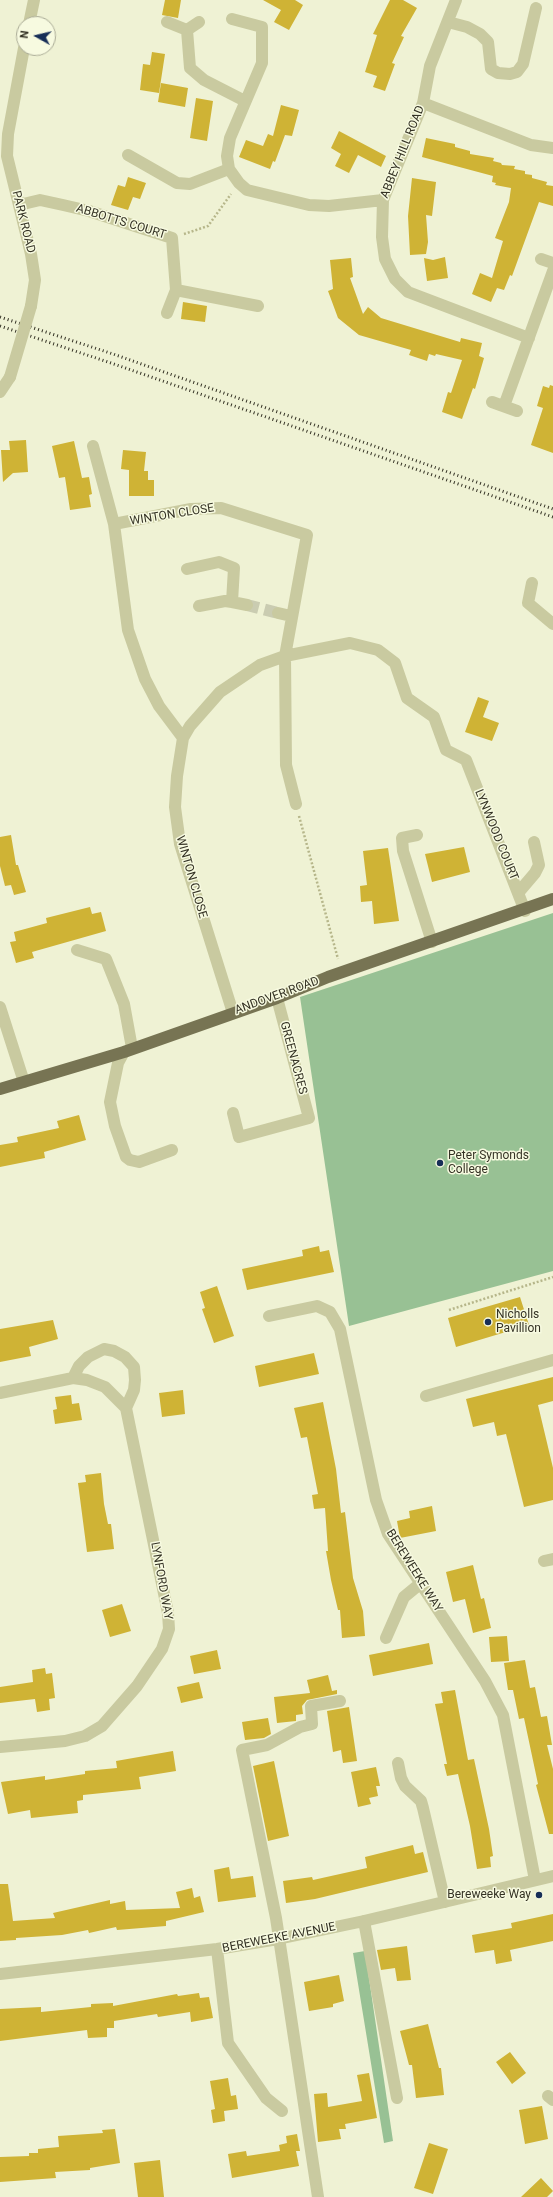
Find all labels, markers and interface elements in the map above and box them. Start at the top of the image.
north arrow [16,16,56,56]
text: N [18,30,32,39]
street label: ABBEY HILL ROAD [378,104,428,200]
street label: PARK ROAD [8,189,38,255]
street label: ABBOTTS COURT [74,201,168,243]
street label: WINTON CLOSE [129,501,215,529]
street label: LYNWOOD COURT [471,787,521,883]
street label: WINTON CLOSE [172,834,210,920]
street label: ANDOVER ROAD [233,974,321,1018]
street label: GREENACRES [276,1020,310,1096]
place label: Peter Symonds College [448,1149,529,1177]
marker: Peter Symonds College [435,1158,445,1168]
place label: Nicholls Pavillion [496,1308,541,1336]
marker: Nicholls Pavillion [483,1317,493,1327]
street label: BEREWEEKE WAY [383,1527,445,1615]
street label: LYNFORD WAY [147,1541,175,1621]
place label: Bereweeke Way [447,1888,531,1902]
marker: Bereweeke Way [534,1890,544,1900]
street label: BEREWEEKE AVENUE [221,1920,337,1956]

